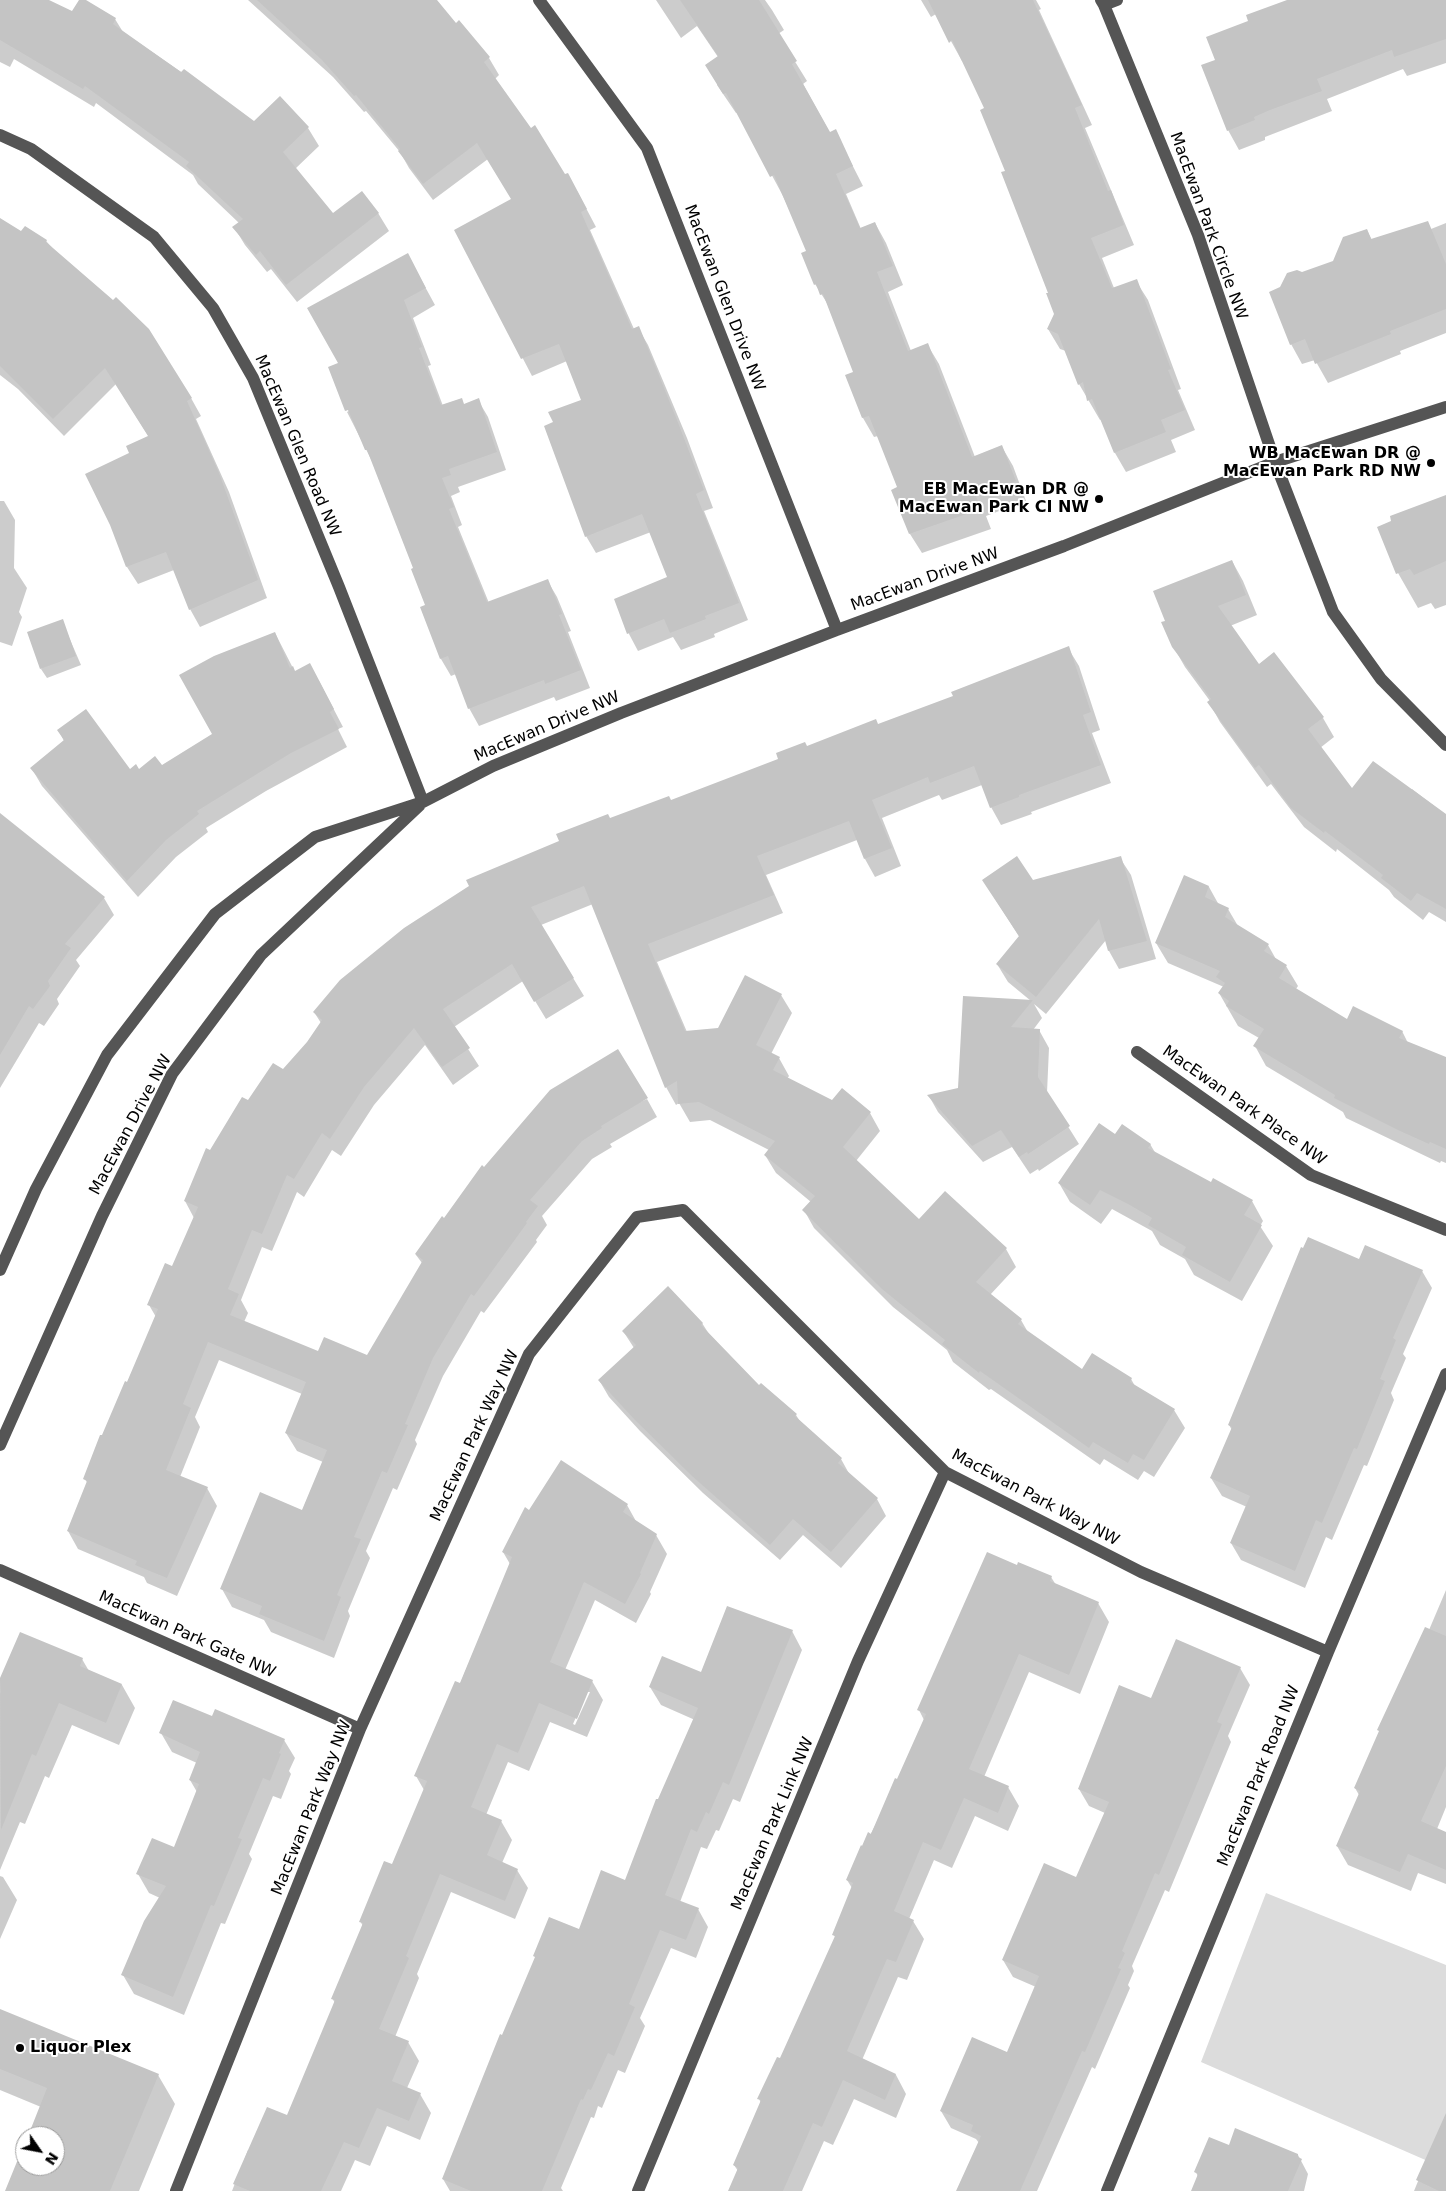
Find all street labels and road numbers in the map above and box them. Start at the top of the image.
street label: MacEwan Park Circle NW [1165,130,1251,322]
street label: MacEwan Glen Drive NW [680,202,768,394]
street label: MacEwan Glen Road NW [250,352,344,540]
street label: MacEwan Drive NW [848,544,1002,616]
street label: MacEwan Drive NW [471,688,623,766]
street label: MacEwan Park Place NW [1158,1042,1330,1170]
street label: MacEwan Drive NW [86,1052,176,1198]
street label: MacEwan Park Way NW [427,1347,523,1525]
street label: MacEwan Park Way NW [948,1446,1122,1550]
street label: MacEwan Park Gate NW [96,1587,278,1683]
street label: MacEwan Park Road NW [1214,1683,1304,1869]
street label: MacEwan Park Way NW [268,1718,356,1898]
street label: MacEwan Park Link NW [728,1735,818,1913]

